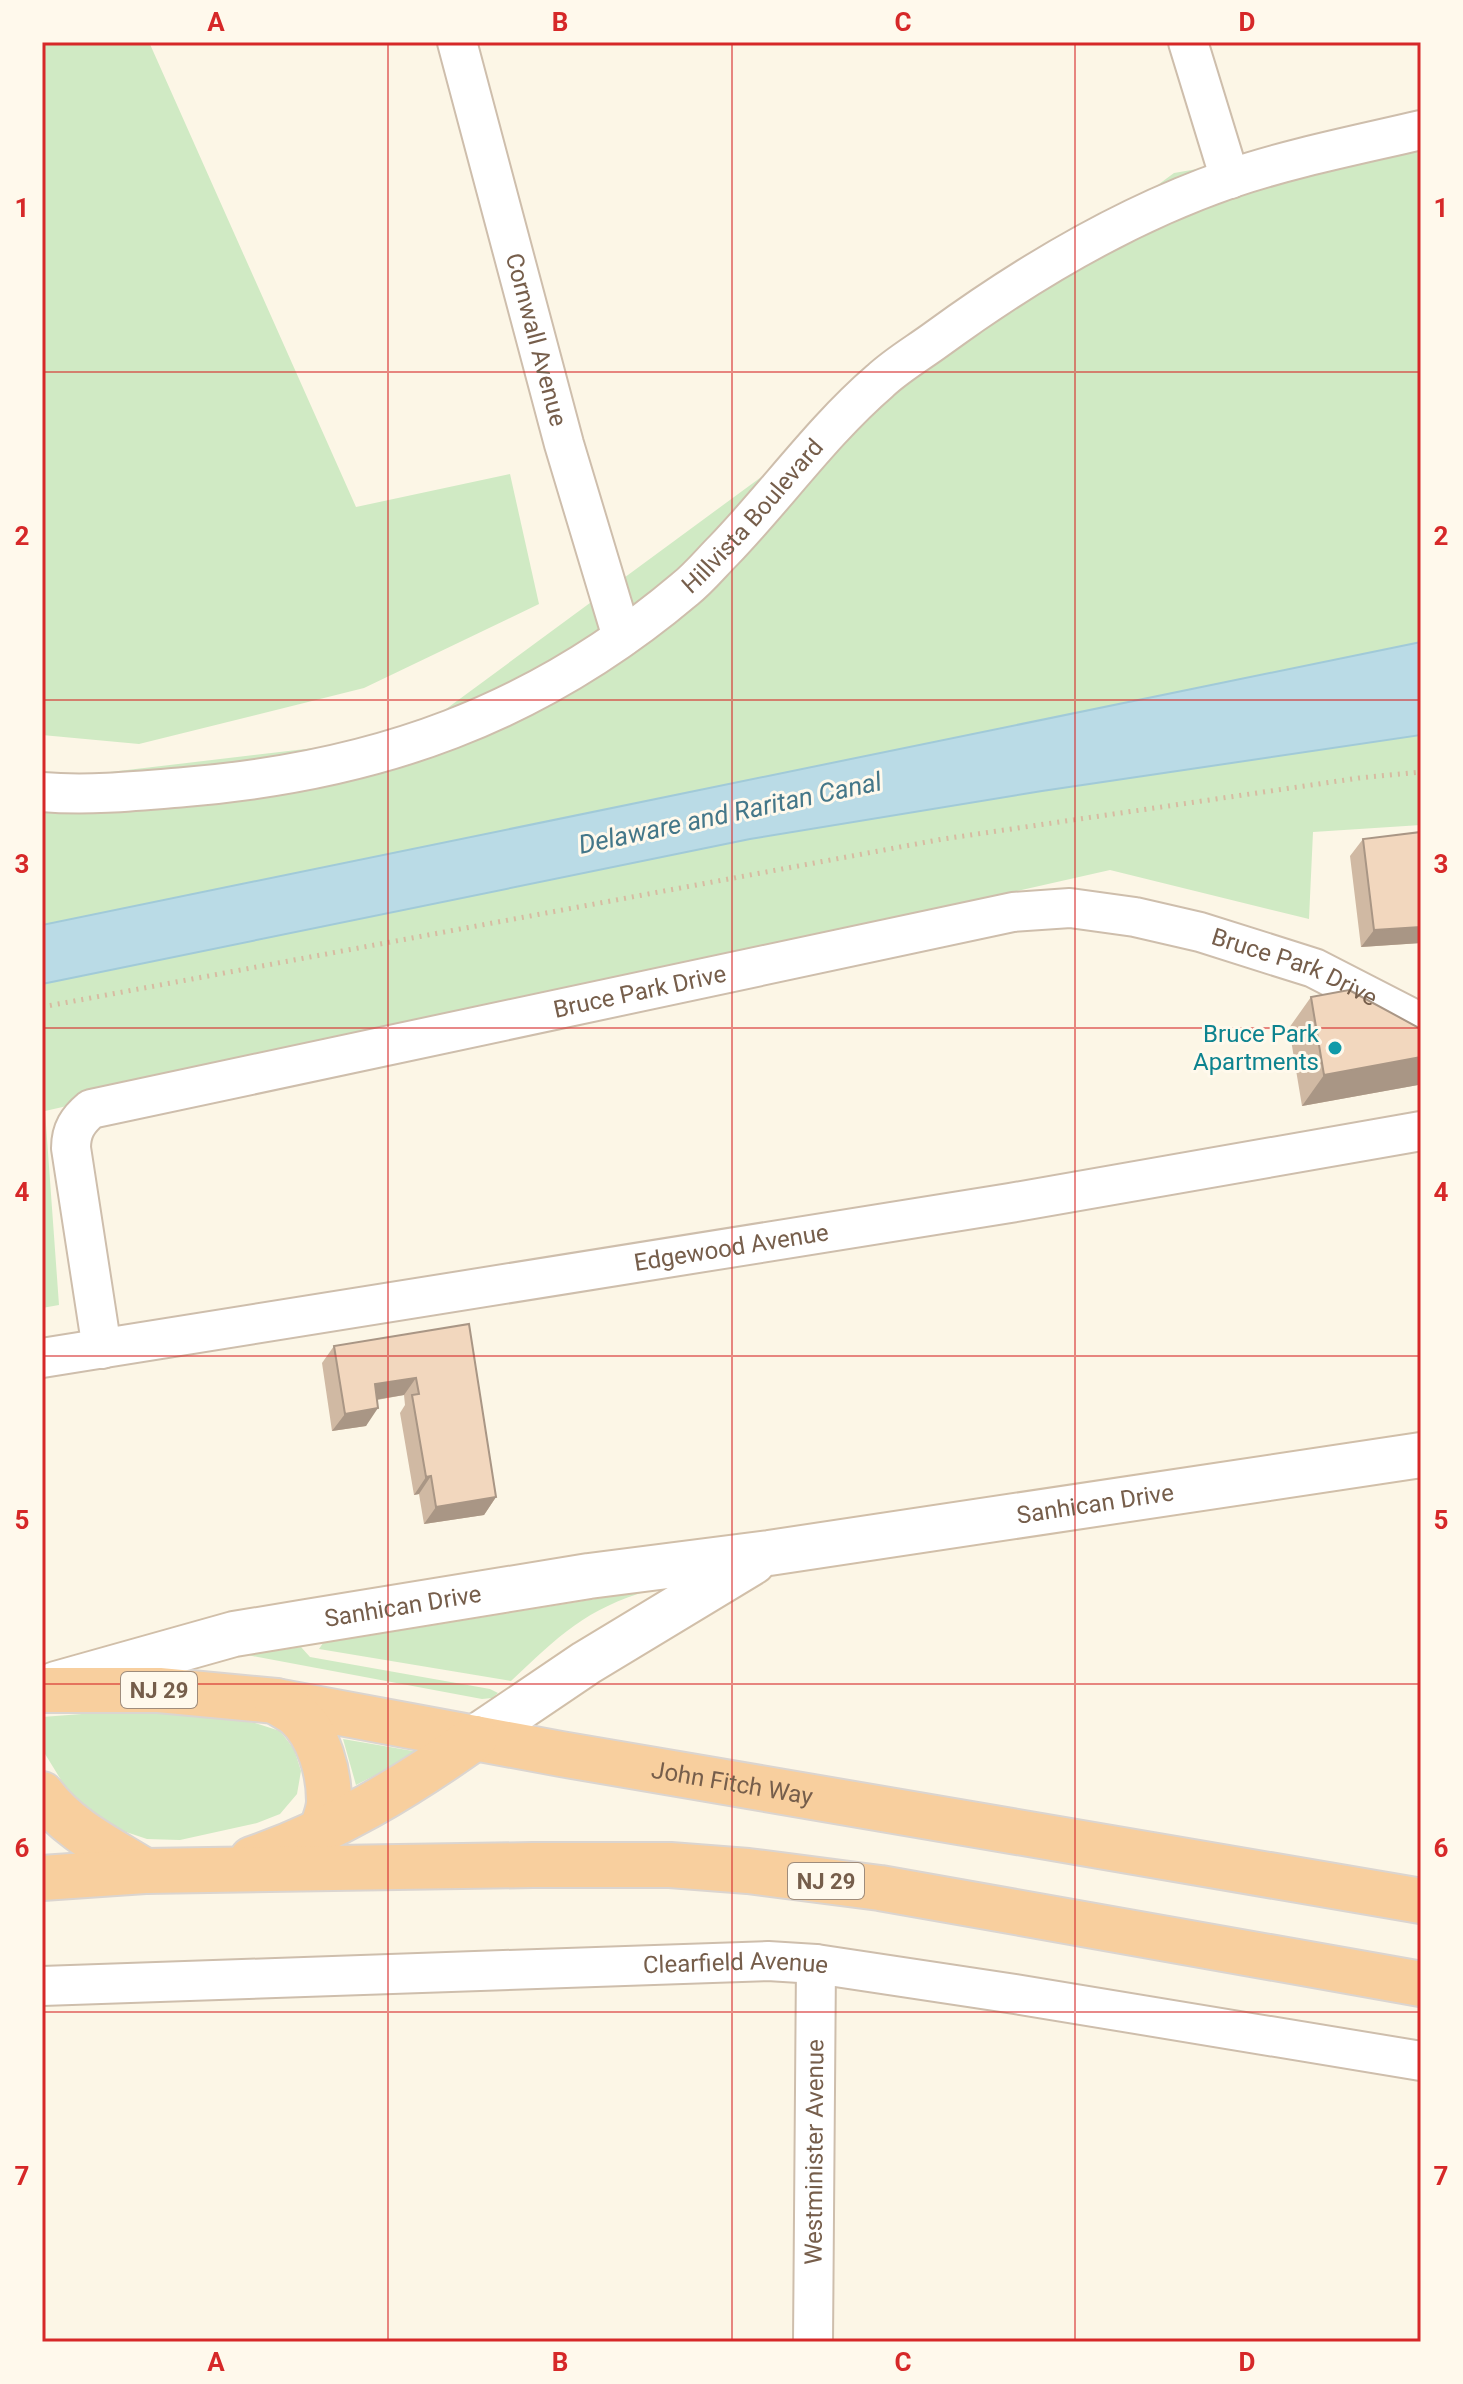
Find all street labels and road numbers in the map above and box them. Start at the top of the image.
street label: Cornwall Avenue [500,250,573,429]
street label: Hillvista Boulevard [676,433,829,599]
street label: Bruce Park Drive [1208,923,1382,1012]
street label: Bruce Park Drive [551,960,729,1024]
street label: Edgewood Avenue [632,1218,831,1277]
street label: Sanhican Drive [1015,1478,1176,1530]
street label: Sanhican Drive [322,1580,483,1633]
road number: NJ 29 [121,1672,197,1708]
street label: John Fitch Way [649,1756,816,1811]
road number: NJ 29 [788,1863,864,1899]
street label: Clearfield Avenue [642,1947,830,1980]
street label: Westminister Avenue [800,2039,829,2265]

